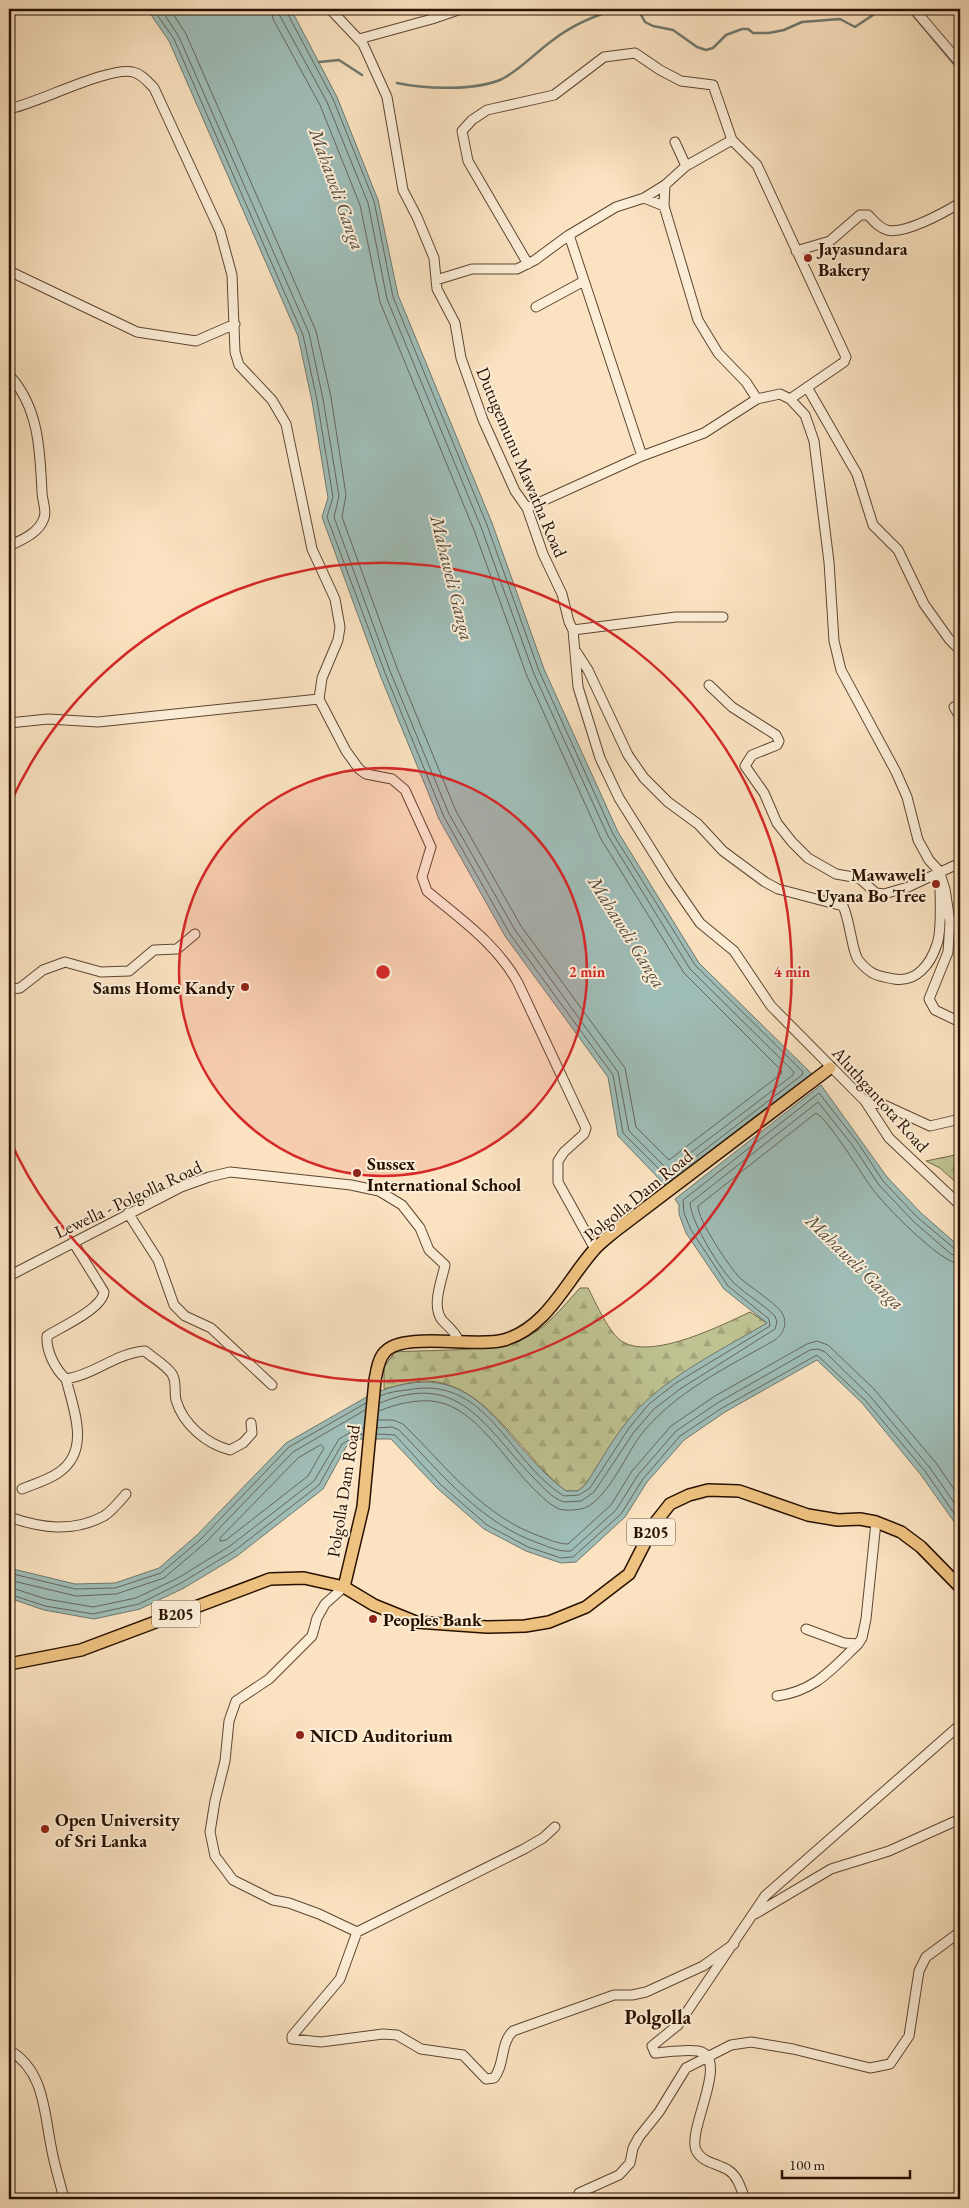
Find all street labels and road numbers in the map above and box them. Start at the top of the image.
street label: Dutugemunu Mawatha Road [471,363,573,561]
street label: Aluthgantota Road [827,1041,935,1157]
street label: Polgolla Dam Road [579,1143,698,1246]
street label: Lewella - Polgolla Road [51,1154,206,1243]
street label: Polgolla Dam Road [321,1422,365,1559]
road number: B205 [627,1518,675,1545]
road number: B205 [152,1600,200,1628]

